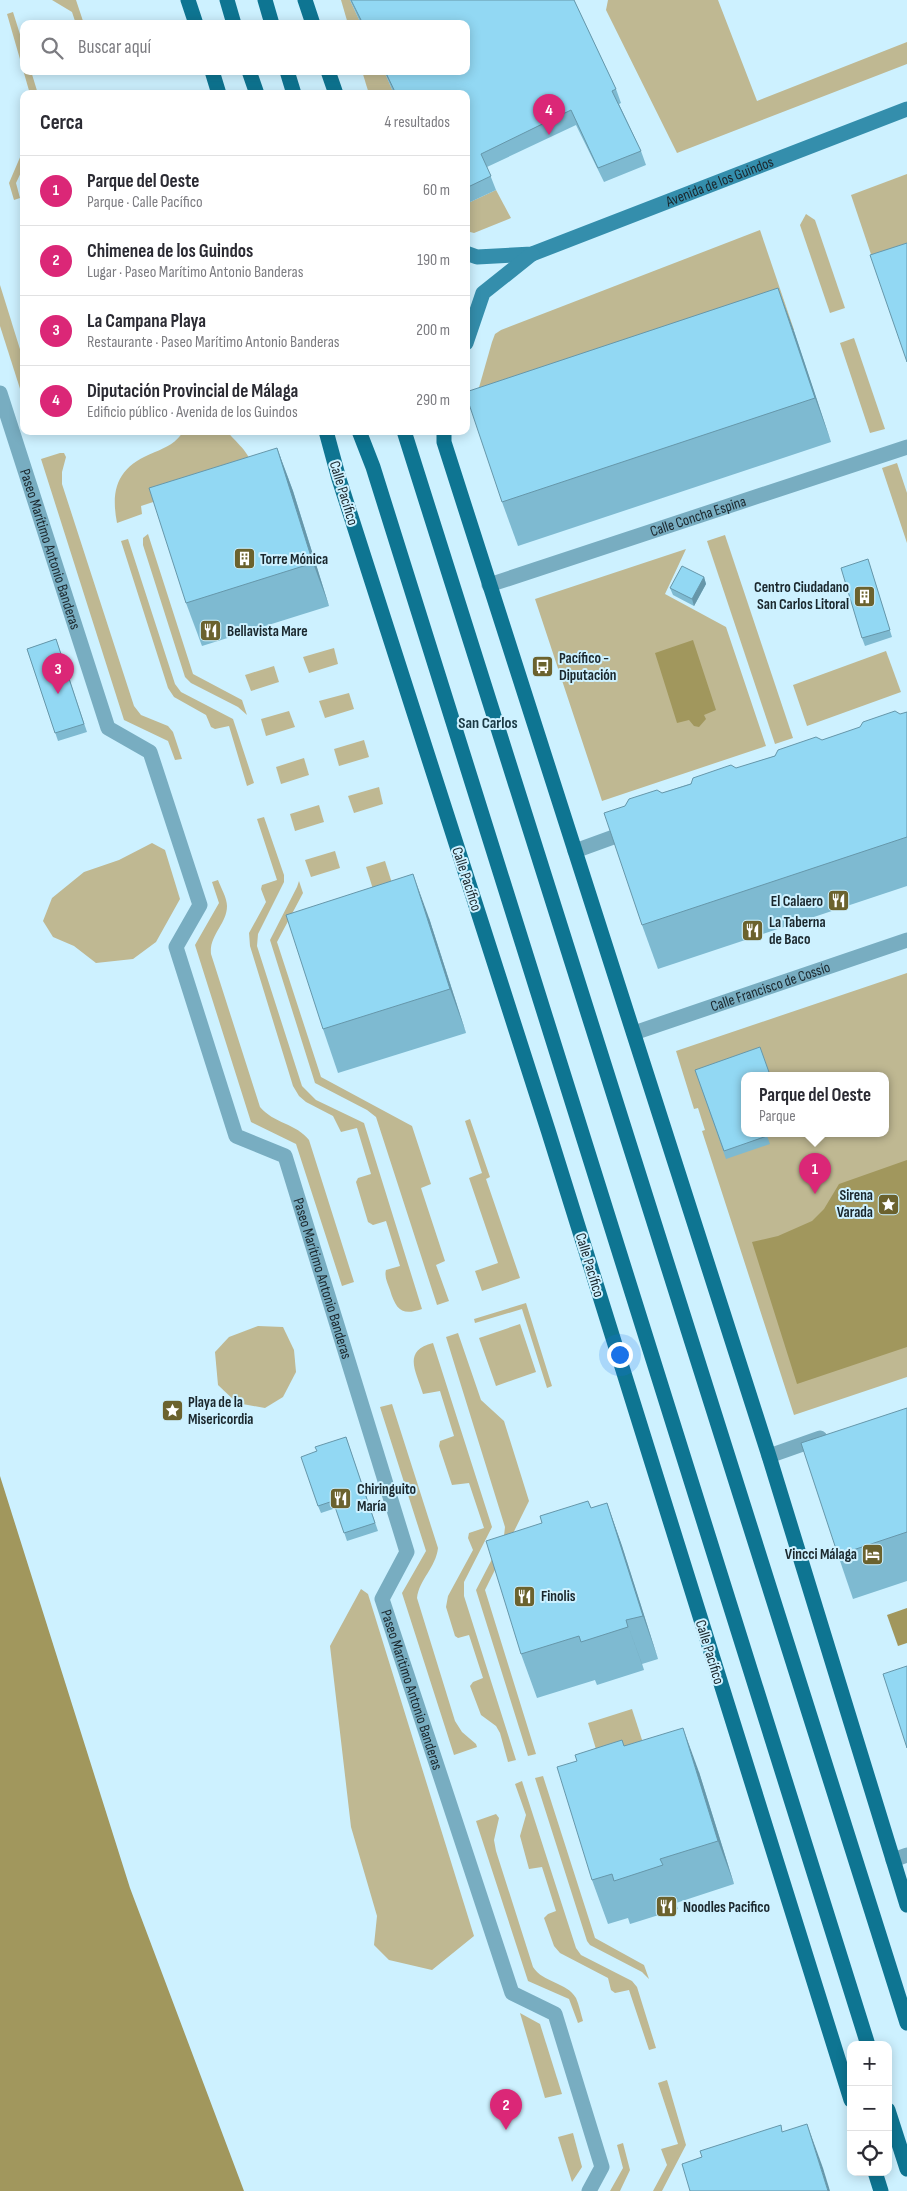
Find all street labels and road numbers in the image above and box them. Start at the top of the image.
street label: Avenida de los Guindos [662,152,776,212]
street label: Calle Pacífico [325,459,362,528]
street label: Paseo Marítimo Antonio Banderas [15,467,85,632]
street label: Calle Concha Espina [648,492,749,541]
street label: Calle Pacífico [447,845,486,914]
street label: Calle Francisco de Cossío [708,958,833,1016]
street label: Paseo Marítimo Antonio Banderas [288,1196,356,1361]
street label: Calle Pacífico [571,1231,608,1300]
street label: Paseo Marítimo Antonio Banderas [376,1607,447,1772]
street label: Calle Pacífico [691,1618,728,1687]

